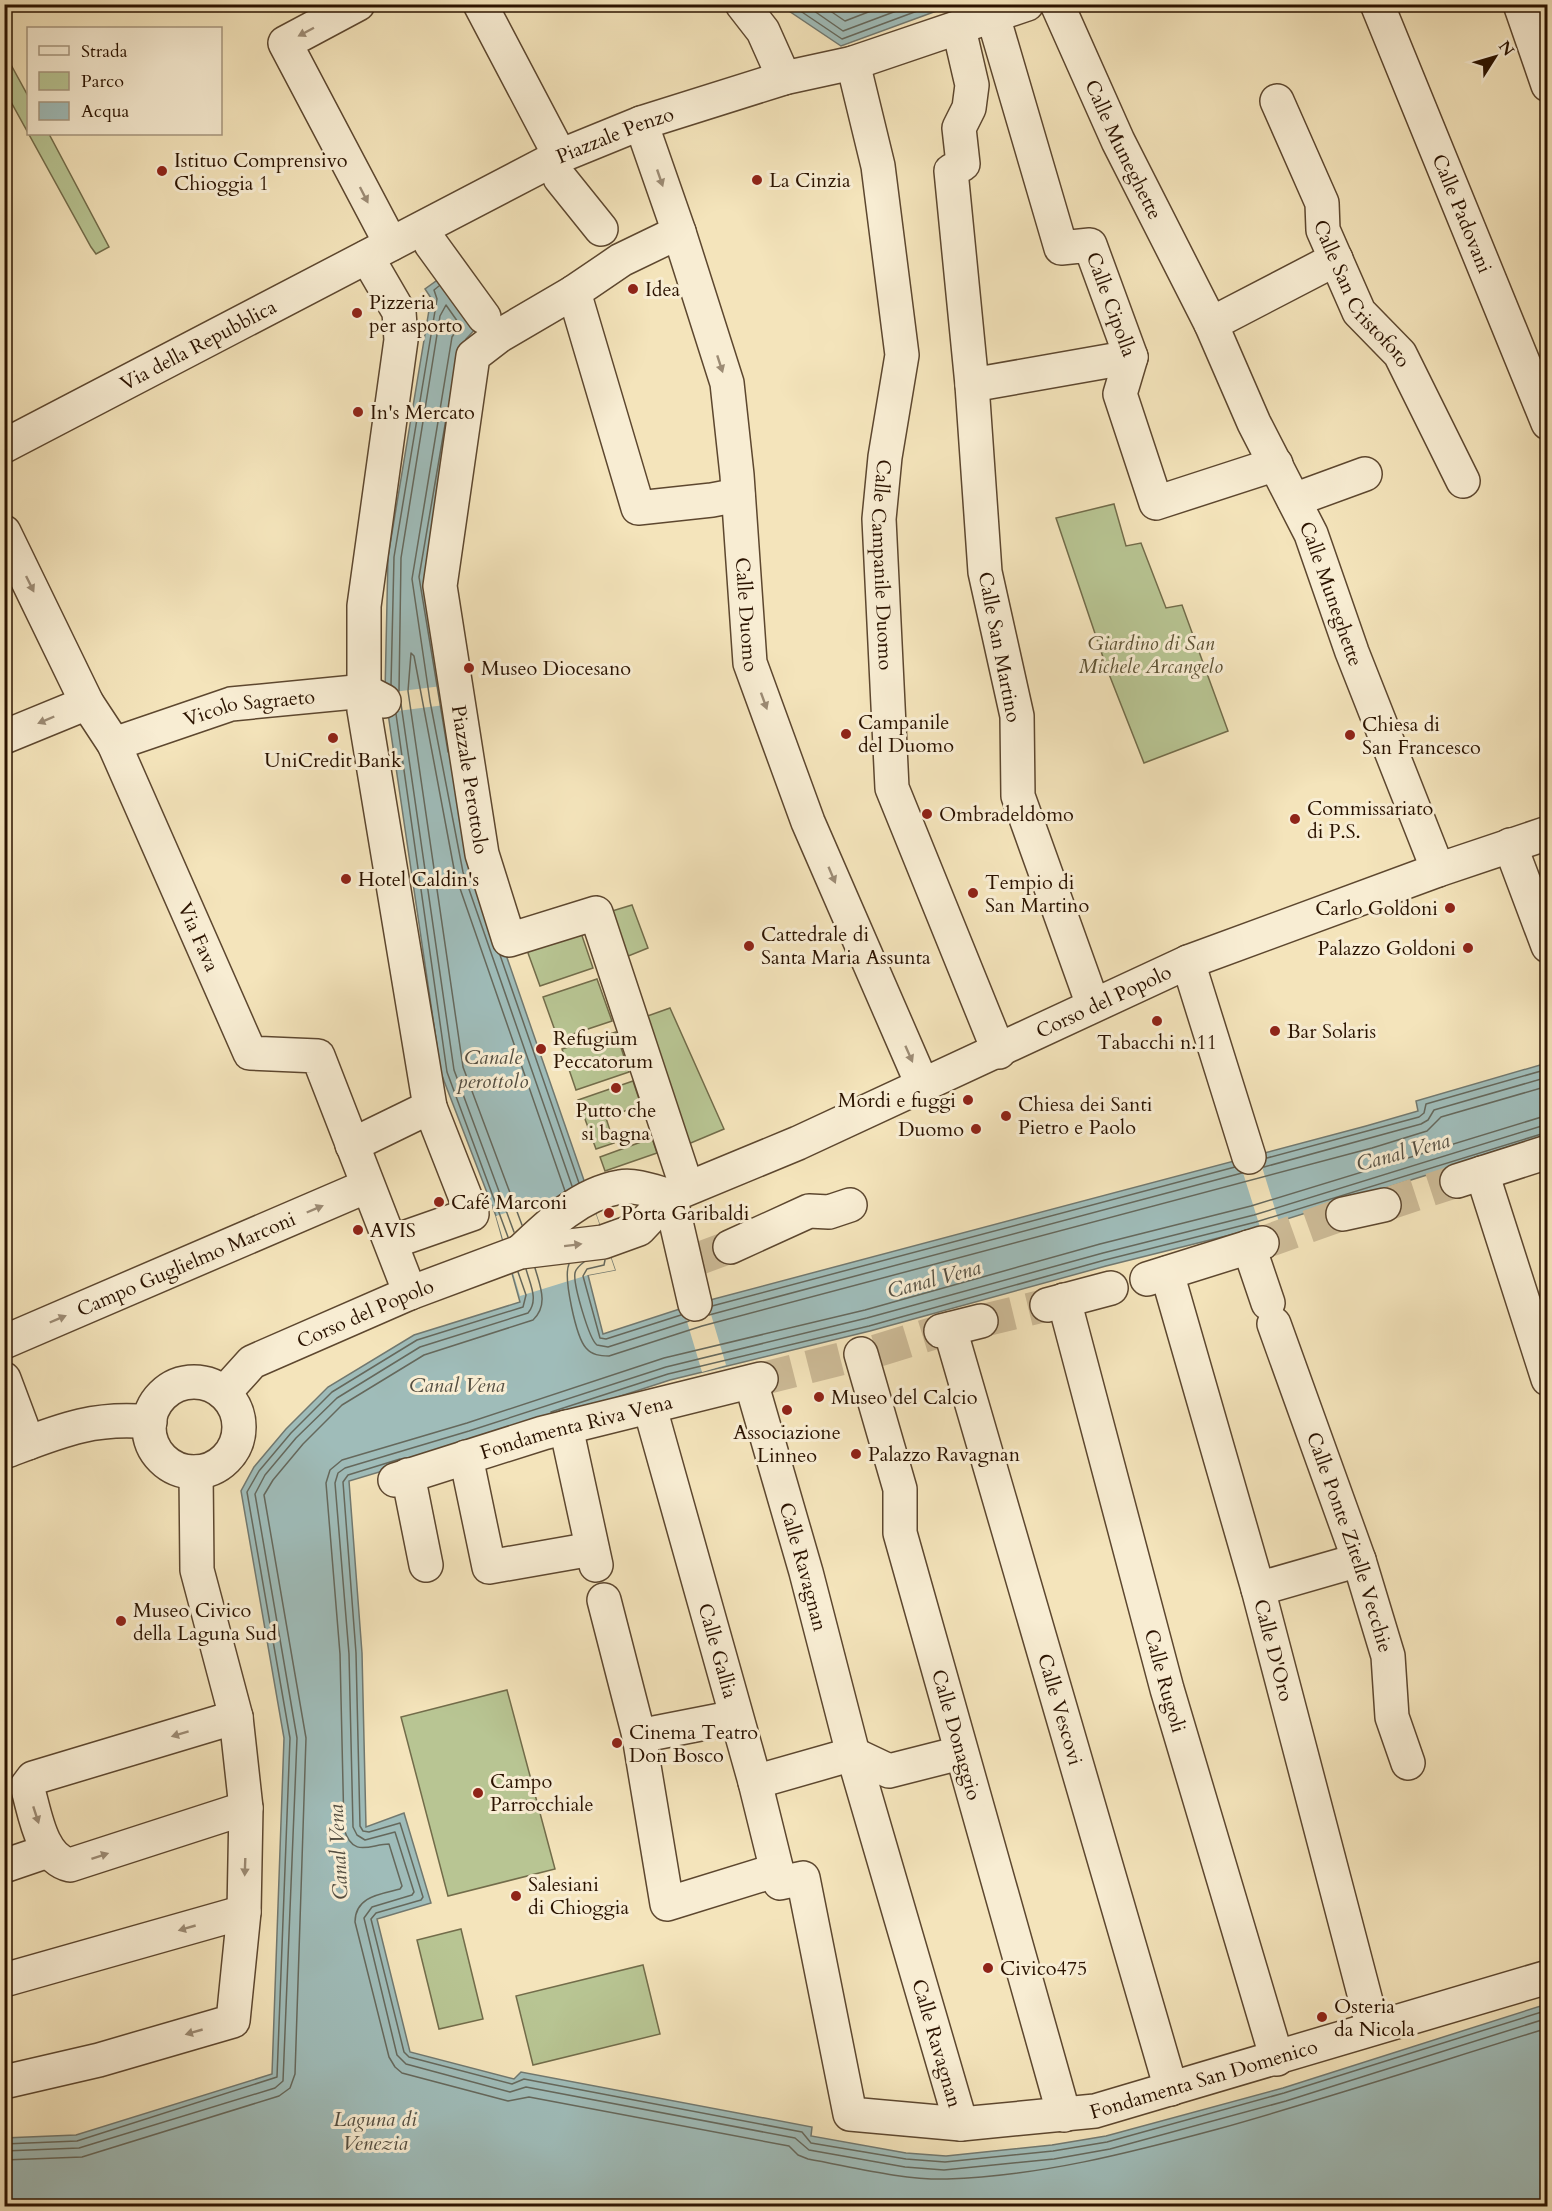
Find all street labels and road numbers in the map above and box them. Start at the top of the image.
street label: Calle Muneghette [1078,75,1169,224]
street label: Piazzale Penzo [552,100,677,170]
street label: Calle Padovani [1426,150,1498,277]
street label: Calle San Cristoforo [1309,219,1417,372]
street label: Calle Cipolla [1080,248,1143,361]
street label: Via della Repubblica [116,293,282,397]
street label: Calle Campanile Duomo [865,458,899,671]
street label: Calle Muneghette [1293,517,1369,670]
street label: Calle Duomo [729,556,765,676]
street label: Calle San Martino [972,569,1027,725]
street label: Vicolo Sagraeto [180,683,316,733]
street label: Piazzale Perottolo [445,703,495,856]
street label: Via Fava [171,898,226,976]
street label: Corso del Popolo [1032,959,1176,1045]
street label: Campo Guglielmo Marconi [73,1205,300,1323]
street label: Corso del Popolo [293,1272,438,1355]
street label: Fondamenta Riva Vena [477,1388,676,1466]
street label: Calle Ponte Zitelle Vecchie [1300,1428,1399,1656]
street label: Calle Ravagnan [773,1499,834,1635]
street label: Calle D'Oro [1247,1596,1300,1705]
street label: Calle Gallia [691,1600,744,1702]
street label: Calle Rugoli [1138,1626,1192,1736]
street label: Calle Vescovi [1031,1651,1089,1769]
street label: Calle Donaggio [925,1666,988,1803]
street label: Calle Ravagnan [905,1976,969,2111]
street label: Fondamenta San Domenico [1087,2033,1321,2126]

